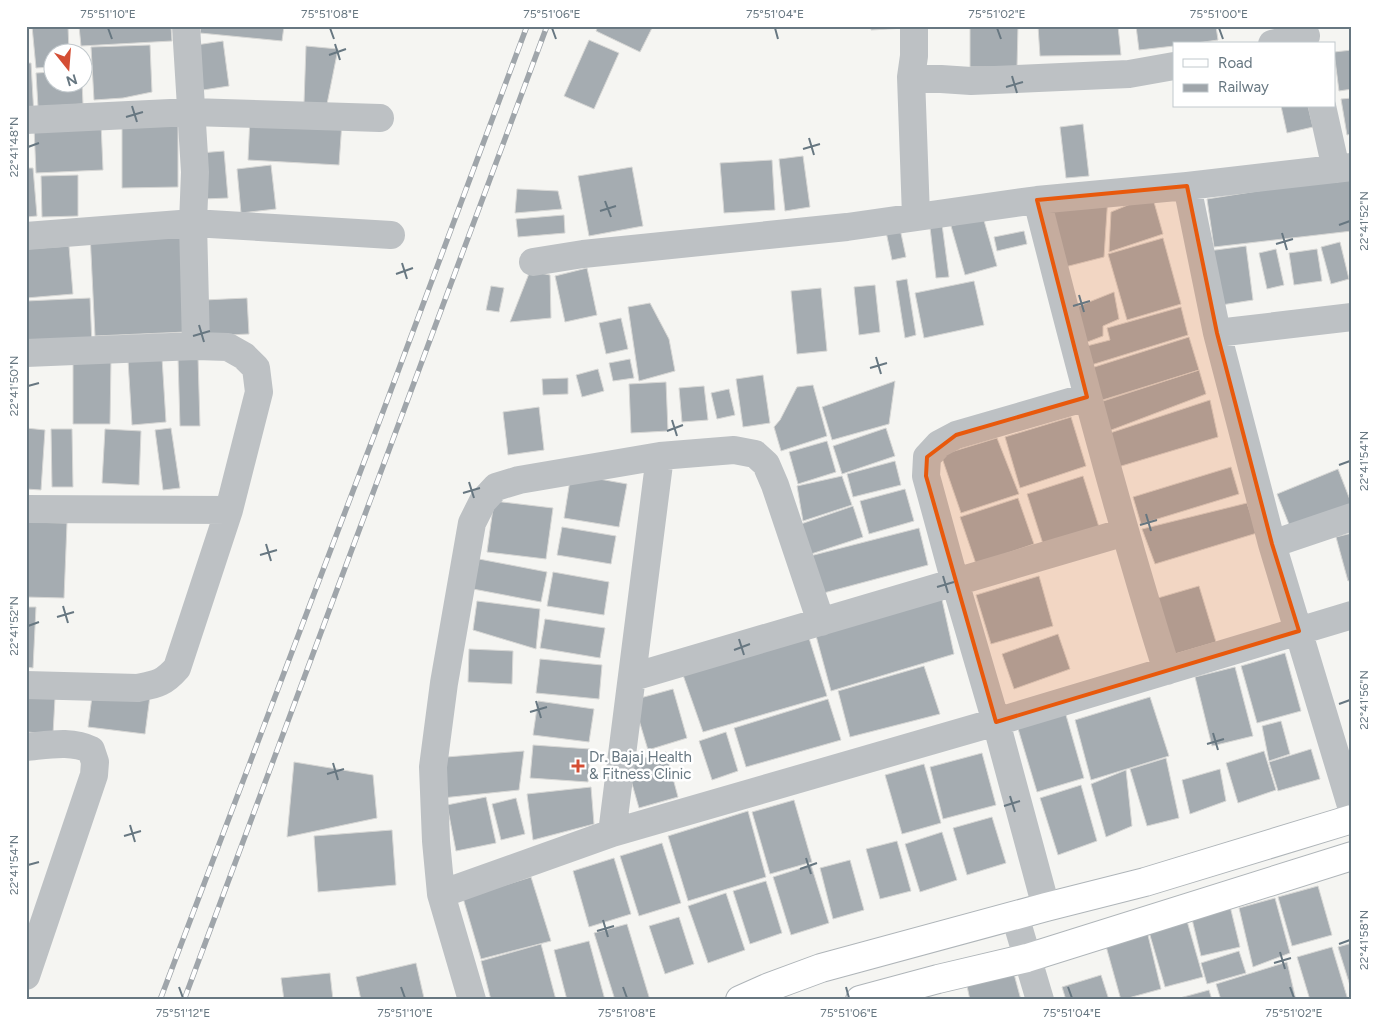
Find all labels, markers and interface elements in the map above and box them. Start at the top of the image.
text: 75°51'10"E [80,7,136,21]
text: 75°51'08"E [301,7,359,21]
text: 75°51'06"E [523,7,581,21]
text: 75°51'04"E [746,7,804,21]
text: 75°51'02"E [968,7,1026,21]
text: 75°51'00"E [1190,7,1248,21]
north arrow [42,42,92,92]
legend [1173,42,1336,108]
text: Road [1218,54,1253,72]
text: N [64,70,79,90]
text: Railway [1218,78,1269,96]
text: 22°41'48"N [7,117,21,177]
text: 22°41'52"N [1357,191,1371,251]
text: 22°41'50"N [7,356,21,416]
text: 22°41'54"N [1357,431,1371,491]
text: 22°41'52"N [7,596,21,656]
text: 22°41'56"N [1357,670,1371,730]
place label: Dr. Bajaj Health & Fitness Clinic [589,748,692,783]
marker: Dr. Bajaj Health & Fitness Clinic [571,759,585,773]
text: 22°41'54"N [7,835,21,895]
text: 22°41'58"N [1357,910,1371,970]
text: 75°51'12"E [156,1006,210,1020]
text: 75°51'10"E [377,1006,433,1020]
text: 75°51'08"E [598,1006,656,1020]
text: 75°51'06"E [820,1006,878,1020]
text: 75°51'04"E [1043,1006,1101,1020]
text: 75°51'02"E [1265,1006,1323,1020]

